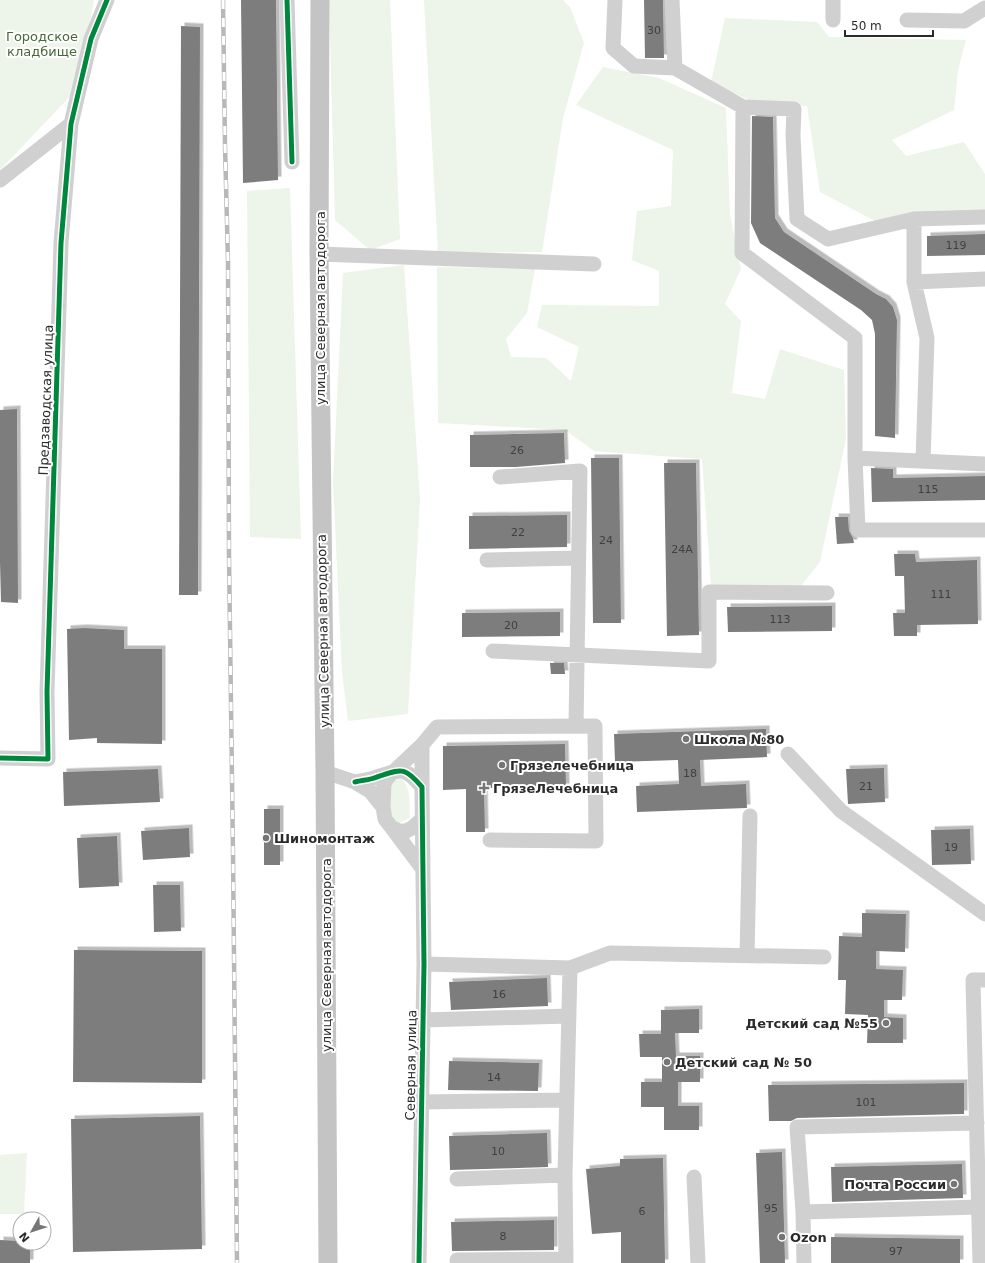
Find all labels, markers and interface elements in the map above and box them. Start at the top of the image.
scale bar [845,12,933,38]
text: 50 m [851,19,882,33]
house number: 30 [647,24,661,37]
park label: Городское кладбище [6,29,78,59]
street label: улица Северная автодорога [313,211,328,405]
house number: 119 [946,239,967,252]
street label: Предзаводская улица [36,324,56,476]
house number: 26 [510,444,524,457]
house number: 115 [918,483,939,496]
house number: 22 [511,526,525,539]
street label: улица Северная автодорога [314,534,332,728]
house number: 24 [599,534,613,547]
house number: 24А [671,543,693,556]
house number: 111 [931,588,952,601]
house number: 113 [770,613,791,626]
house number: 20 [504,619,518,632]
place label: Школа №80 [694,732,784,747]
marker: Школа №80 [681,734,691,744]
place label: Грязелечебница [510,758,634,773]
marker: Грязелечебница [497,760,507,770]
house number: 18 [683,767,697,780]
house number: 21 [859,780,873,793]
place label: ГрязеЛечебница [493,781,618,796]
marker: ГрязеЛечебница [478,782,490,794]
place label: Шиномонтаж [274,831,375,846]
marker: Шиномонтаж [261,833,271,843]
house number: 19 [944,841,958,854]
street label: улица Северная автодорога [319,858,334,1052]
house number: 16 [492,988,506,1001]
street label: Северная улица [403,1010,419,1120]
place label: Детский сад №55 [746,1016,878,1031]
marker: Детский сад №55 [881,1018,891,1028]
place label: Детский сад № 50 [675,1055,812,1070]
marker: Детский сад № 50 [662,1057,672,1067]
house number: 14 [487,1071,501,1084]
house number: 101 [856,1096,877,1109]
house number: 10 [491,1145,505,1158]
place label: Почта России [844,1177,946,1192]
marker: Почта России [949,1179,959,1189]
house number: 95 [764,1202,778,1215]
house number: 6 [639,1205,646,1218]
north arrow [12,1211,52,1251]
text: N [17,1229,33,1245]
house number: 8 [500,1230,507,1243]
place label: Ozon [790,1230,827,1245]
marker: Ozon [777,1232,787,1242]
house number: 97 [889,1245,903,1258]

